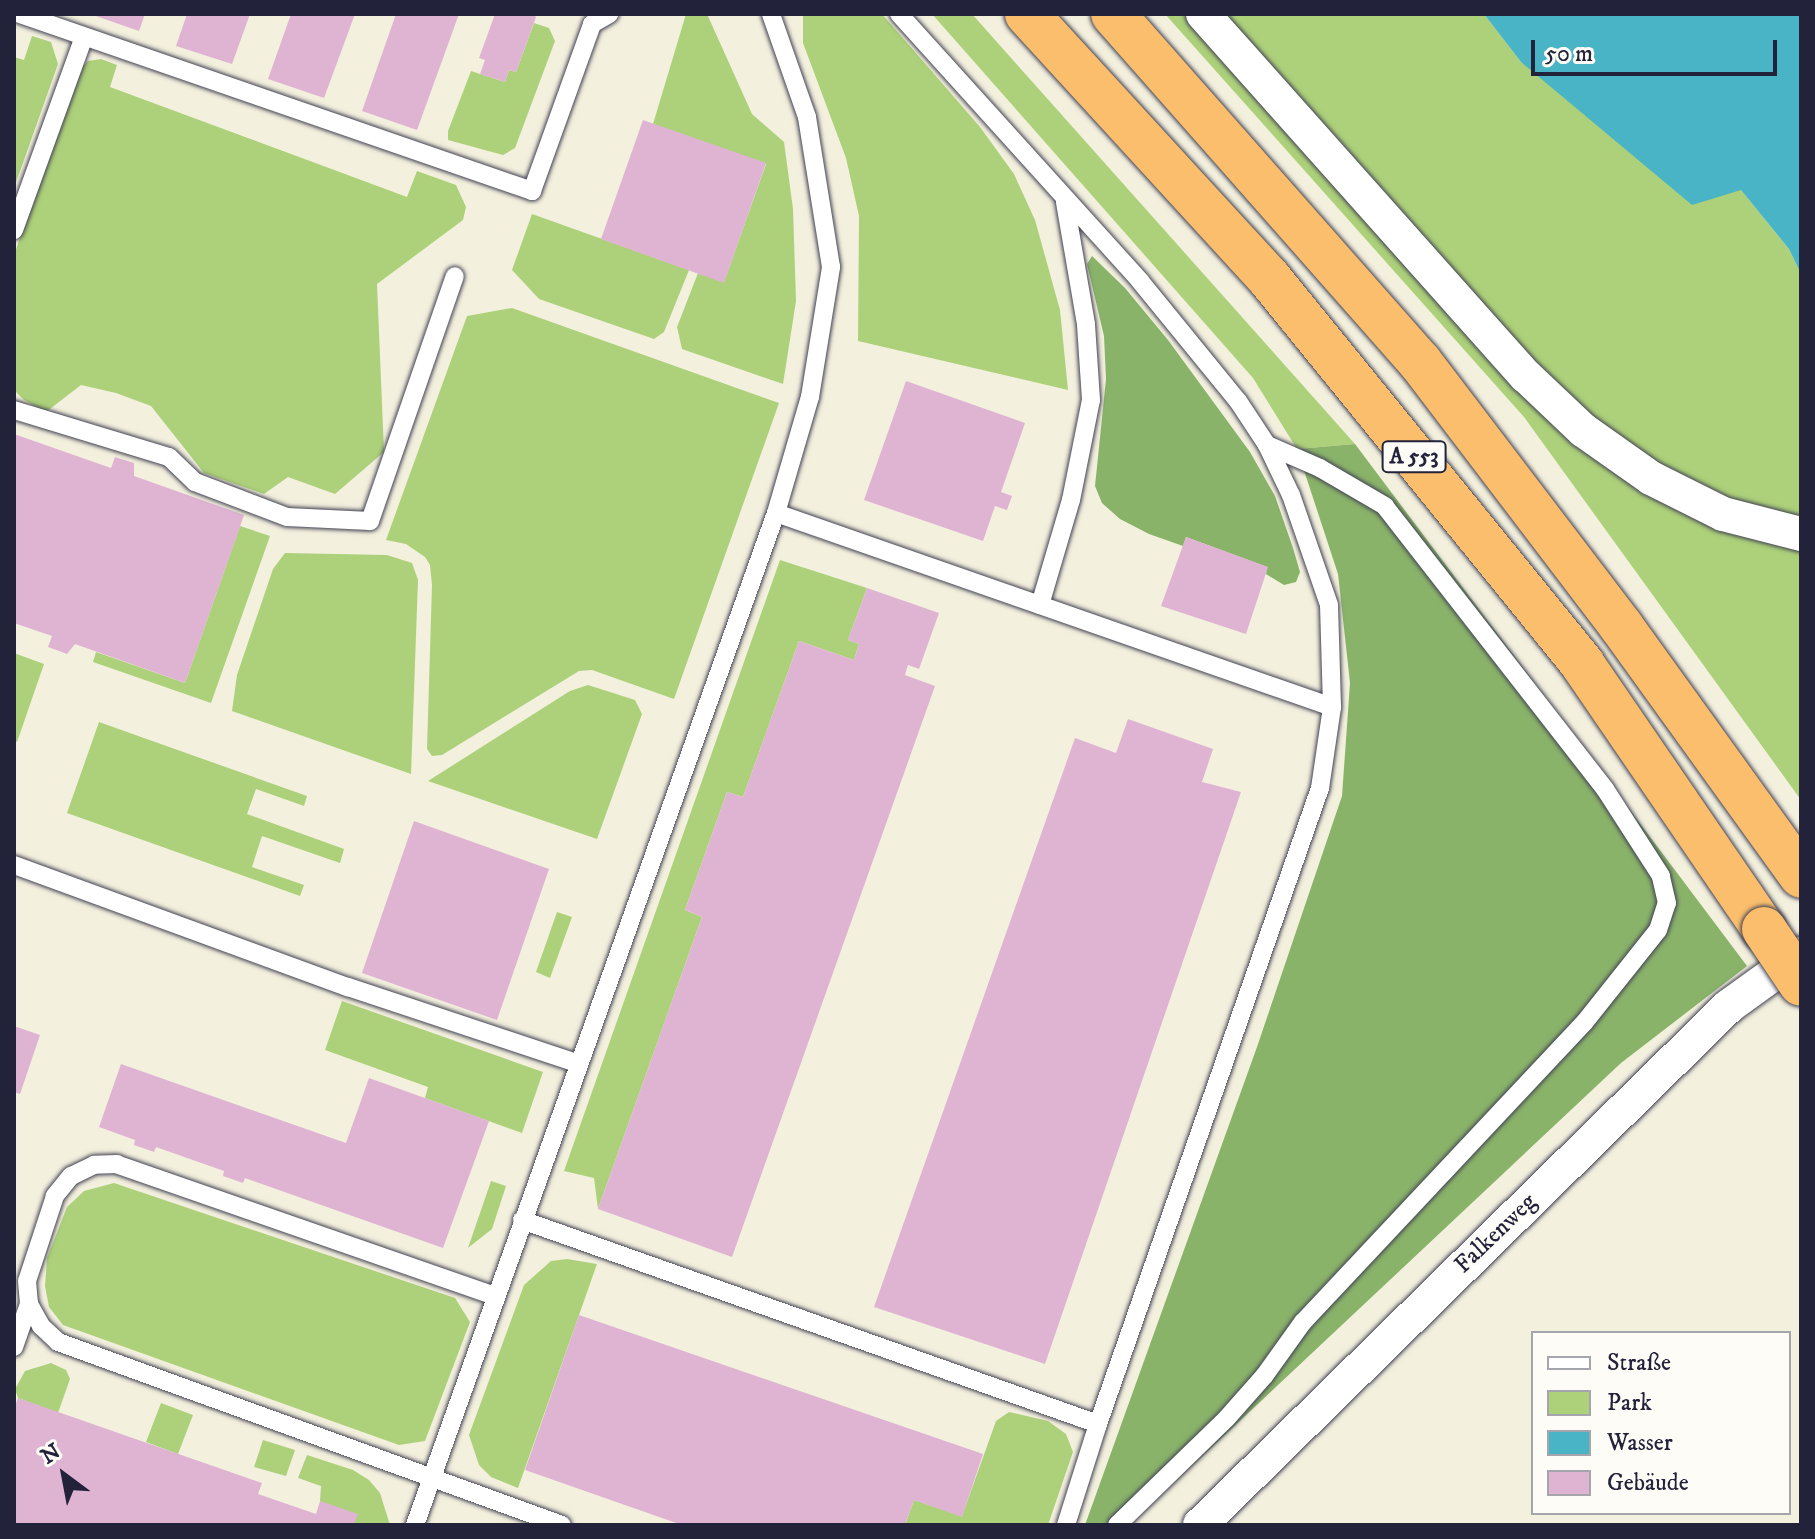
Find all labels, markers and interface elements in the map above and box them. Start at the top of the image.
scale bar [1535,24,1781,74]
text: 50 m [1545,39,1593,69]
road number: A 553 [1380,439,1448,475]
street label: Falkenweg [1449,1188,1543,1280]
legend [1531,1331,1791,1515]
text: Straße [1607,1348,1671,1378]
text: Park [1607,1388,1652,1418]
text: Wasser [1607,1428,1673,1458]
north arrow [24,1435,104,1515]
text: N [36,1438,66,1470]
text: Gebäude [1607,1468,1689,1498]

